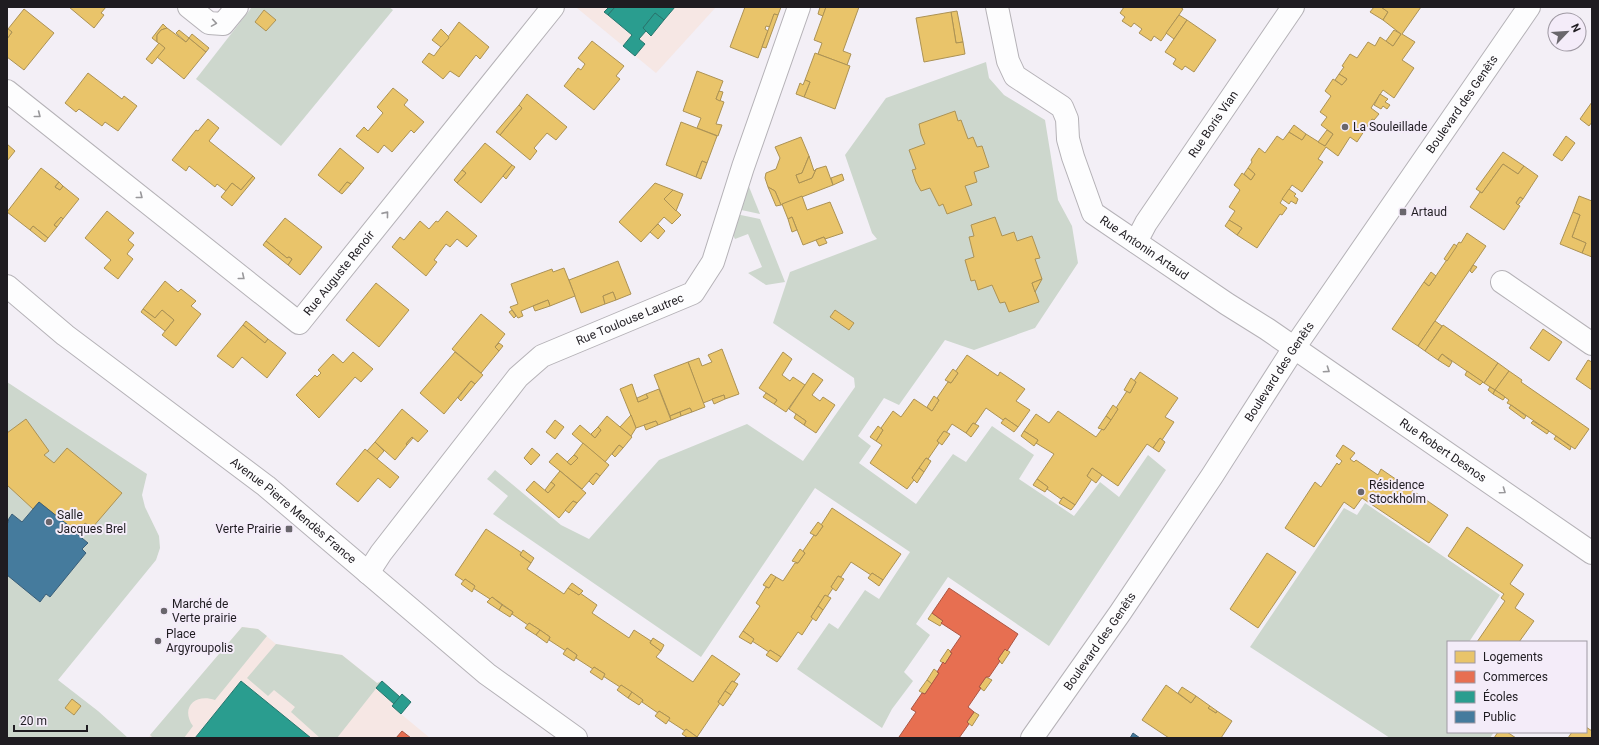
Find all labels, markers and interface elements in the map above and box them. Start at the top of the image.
north arrow [1547,12,1587,52]
one-way arrow [211,18,218,27]
text: N [1568,22,1583,34]
street label: Boulevard des Genêts [1423,52,1501,156]
street label: Rue Boris Vian [1186,88,1241,160]
one-way arrow [33,111,40,118]
place label: La Souleillade [1353,120,1427,134]
marker: La Souleillade [1340,122,1350,132]
one-way arrow [135,191,142,198]
place label: Artaud [1411,205,1447,219]
marker: Artaud [1398,207,1408,217]
one-way arrow [382,212,389,219]
street label: Rue Antonin Artaud [1097,213,1191,283]
street label: Rue Auguste Renoir [301,228,377,318]
one-way arrow [237,272,244,279]
street label: Rue Toulouse Lautrec [574,291,686,348]
street label: Boulevard des Genêts [1242,319,1317,424]
one-way arrow [1322,365,1329,372]
street label: Rue Robert Desnos [1397,416,1489,485]
street label: Avenue Pierre Mendès France [228,455,359,566]
place label: Résidence Stockholm [1369,478,1426,506]
one-way arrow [1499,486,1506,494]
marker: Résidence Stockholm [1356,487,1366,497]
place label: Salle Jacques Brel [57,508,126,536]
marker: Salle Jacques Brel [44,517,54,527]
place label: Verte Prairie [215,522,281,536]
marker: Verte Prairie [284,524,294,534]
street label: Boulevard des Genêts [1061,590,1139,693]
place label: Marché de Verte prairie [172,597,237,625]
marker: Marché de Verte prairie [159,606,169,616]
place label: Place Argyroupolis [166,627,233,655]
marker: Place Argyroupolis [153,636,163,646]
legend [1447,641,1587,733]
text: Logements [1483,650,1543,664]
text: Commerces [1483,670,1548,684]
text: Écoles [1483,689,1518,704]
scale bar [14,707,87,733]
text: Public [1483,710,1516,724]
text: 20 m [20,714,47,728]

